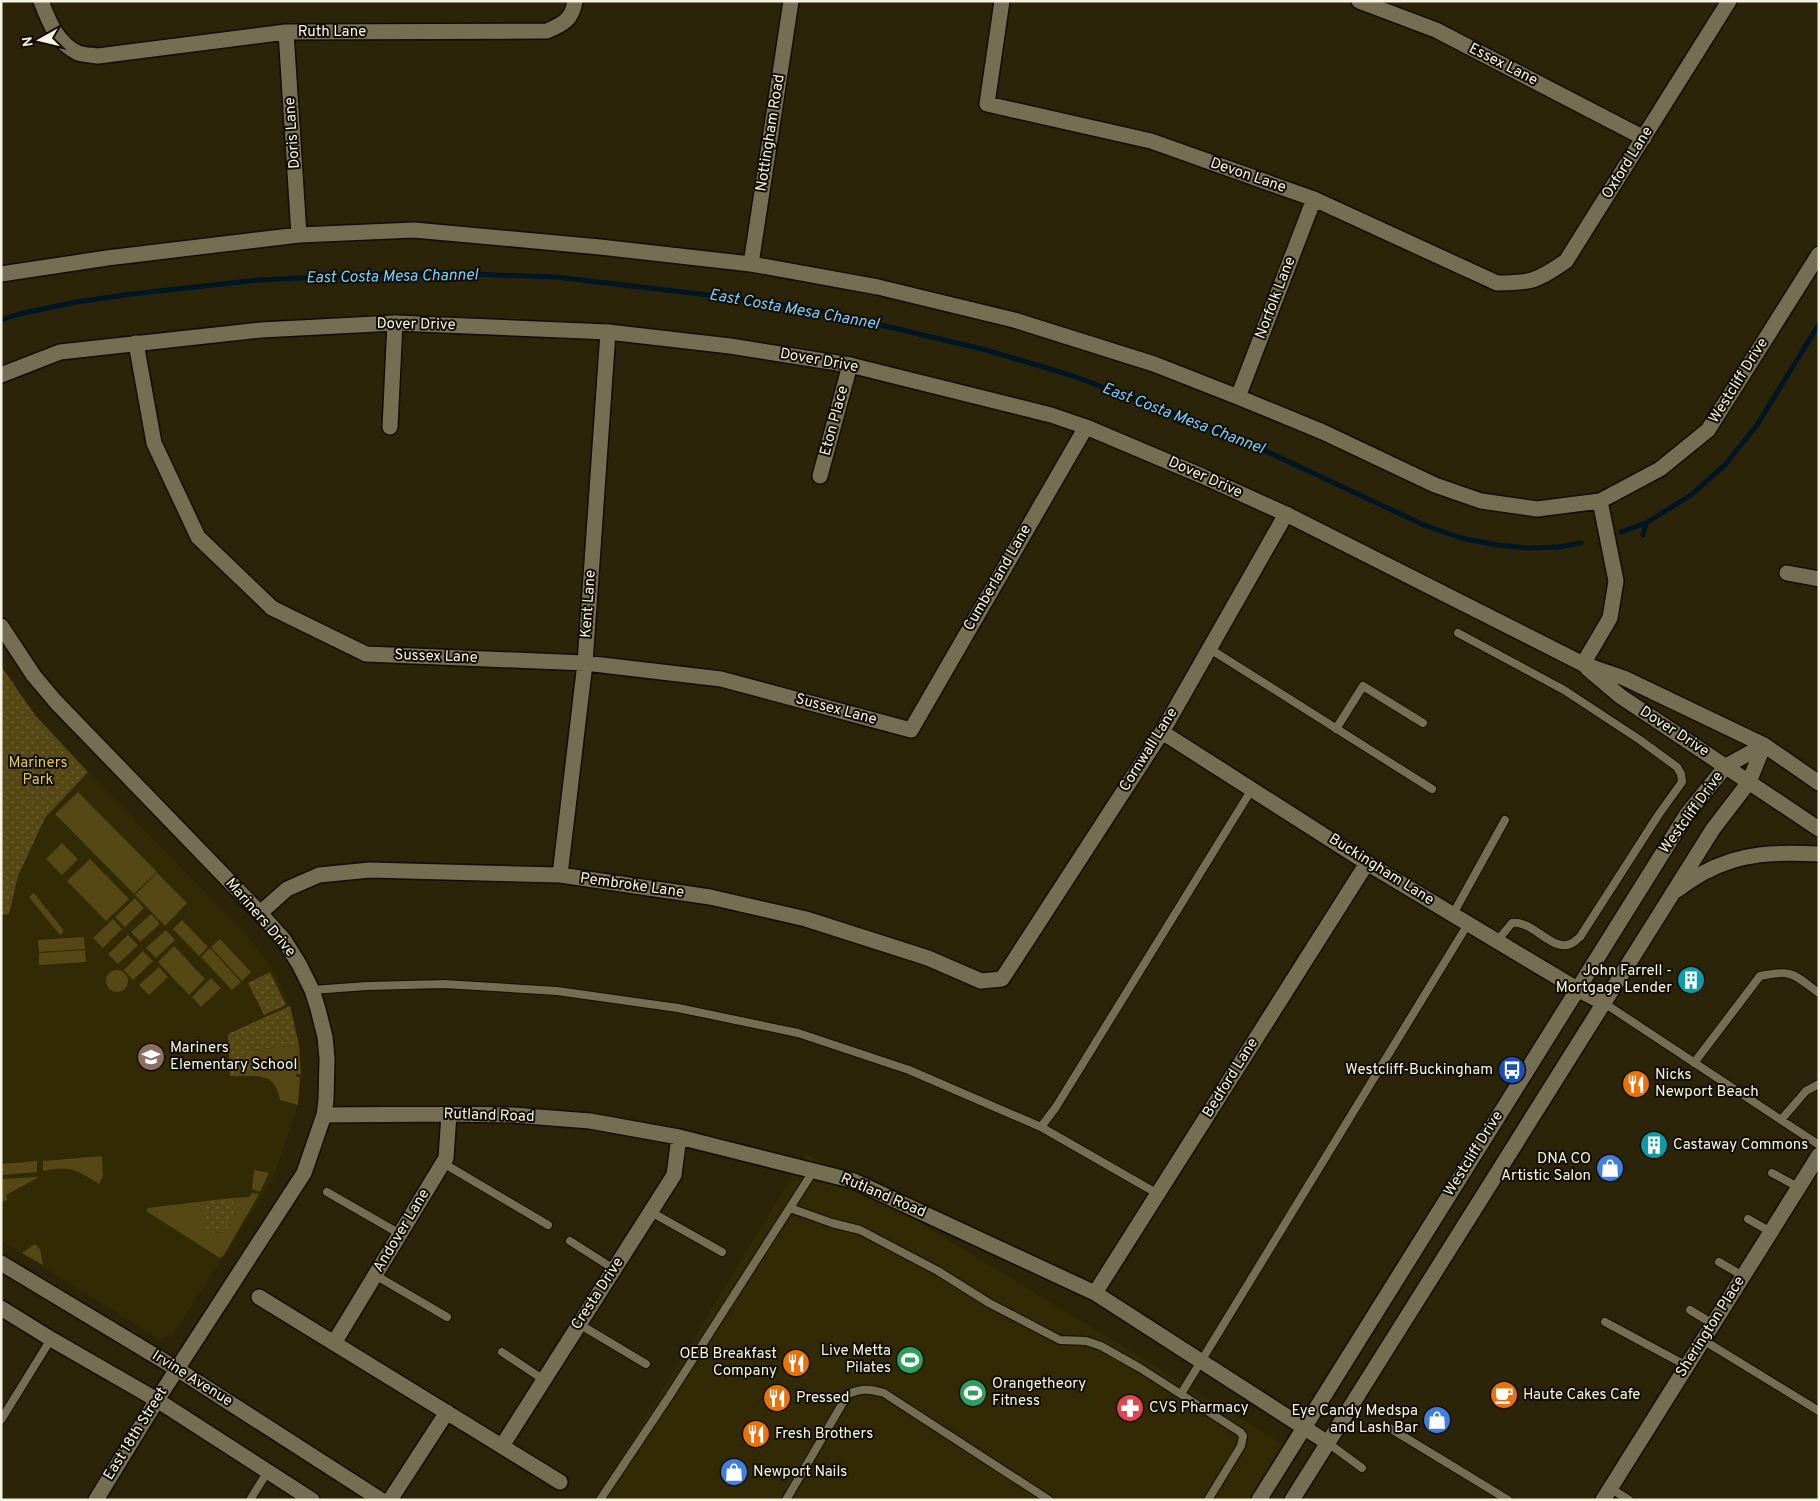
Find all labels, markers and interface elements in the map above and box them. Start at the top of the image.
north arrow [15,15,65,65]
street label: Ruth Lane [298,23,366,42]
text: N [19,35,38,48]
street label: Essex Lane [1465,40,1541,90]
street label: Nottingham Road [752,73,790,193]
street label: Doris Lane [281,97,305,169]
street label: Oxford Lane [1598,123,1658,203]
street label: Devon Lane [1208,154,1288,198]
street label: Norfolk Lane [1252,254,1300,342]
water label: East Costa Mesa Channel [306,265,479,289]
water label: East Costa Mesa Channel [707,285,881,335]
street label: Dover Drive [376,315,456,335]
street label: Westcliff Drive [1705,335,1773,427]
street label: Dover Drive [778,345,860,377]
water label: East Costa Mesa Channel [1099,379,1268,460]
street label: Eton Place [817,384,853,458]
street label: Dover Drive [1165,453,1245,503]
street label: Cumberland Lane [960,522,1036,634]
street label: Kent Lane [577,569,601,639]
street label: Sussex Lane [394,646,478,668]
street label: Sussex Lane [793,690,879,730]
street label: Dover Drive [1636,702,1712,762]
street label: Cornwall Lane [1116,705,1182,795]
park label: Mariners Park [9,754,67,790]
street label: Westcliff Drive [1656,768,1728,858]
street label: Buckingham Lane [1325,830,1437,910]
street label: Pembroke Lane [579,869,685,903]
street label: Mariners Drive [221,875,299,961]
place label: John Farrell - Mortgage Lender [1556,962,1672,998]
building icon: John Farrell - Mortgage Lender [1676,965,1706,995]
street label: Bedford Lane [1199,1035,1263,1121]
place label: Mariners Elementary School [170,1039,297,1075]
school or university icon: Mariners Elementary School [136,1042,166,1072]
bus stop icon: Westcliff-Buckingham [1497,1055,1527,1085]
place label: Westcliff-Buckingham [1345,1061,1493,1080]
place label: Nicks Newport Beach [1655,1066,1759,1102]
restaurant icon: Nicks Newport Beach [1621,1069,1651,1099]
street label: Rutland Road [443,1105,535,1127]
street label: Westcliff Drive [1440,1108,1508,1200]
building icon: Castaway Commons [1639,1130,1669,1160]
place label: Castaway Commons [1673,1136,1808,1155]
place label: DNA CO Artistic Salon [1501,1150,1591,1186]
shop icon: DNA CO Artistic Salon [1595,1153,1625,1183]
street label: Rutland Road [837,1169,929,1223]
street label: Andover Lane [370,1186,434,1276]
street label: Cresta Drive [568,1254,628,1334]
street label: Sherington Place [1672,1273,1750,1381]
place label: Live Metta Pilates [821,1342,891,1378]
place label: OEB Breakfast Company [679,1345,777,1381]
sports icon: Live Metta Pilates [895,1345,925,1375]
street label: Irvine Avenue [148,1347,236,1411]
restaurant icon: OEB Breakfast Company [781,1348,811,1378]
place label: Orangetheory Fitness [992,1375,1086,1411]
sports icon: Orangetheory Fitness [958,1378,988,1408]
cafe icon: Haute Cakes Cafe [1489,1380,1519,1410]
restaurant icon: Pressed [762,1383,792,1413]
street label: East 18th Street [100,1384,172,1484]
place label: Haute Cakes Cafe [1523,1386,1640,1405]
place label: Pressed [796,1389,850,1408]
pharmacy icon: CVS Pharmacy [1115,1393,1145,1423]
place label: CVS Pharmacy [1149,1399,1249,1418]
place label: Eye Candy Medspa and Lash Bar [1292,1402,1418,1438]
shop icon: Eye Candy Medspa and Lash Bar [1422,1405,1452,1435]
restaurant icon: Fresh Brothers [741,1419,771,1449]
place label: Fresh Brothers [775,1425,873,1444]
shop icon: Newport Nails [719,1457,749,1487]
place label: Newport Nails [753,1463,847,1482]

